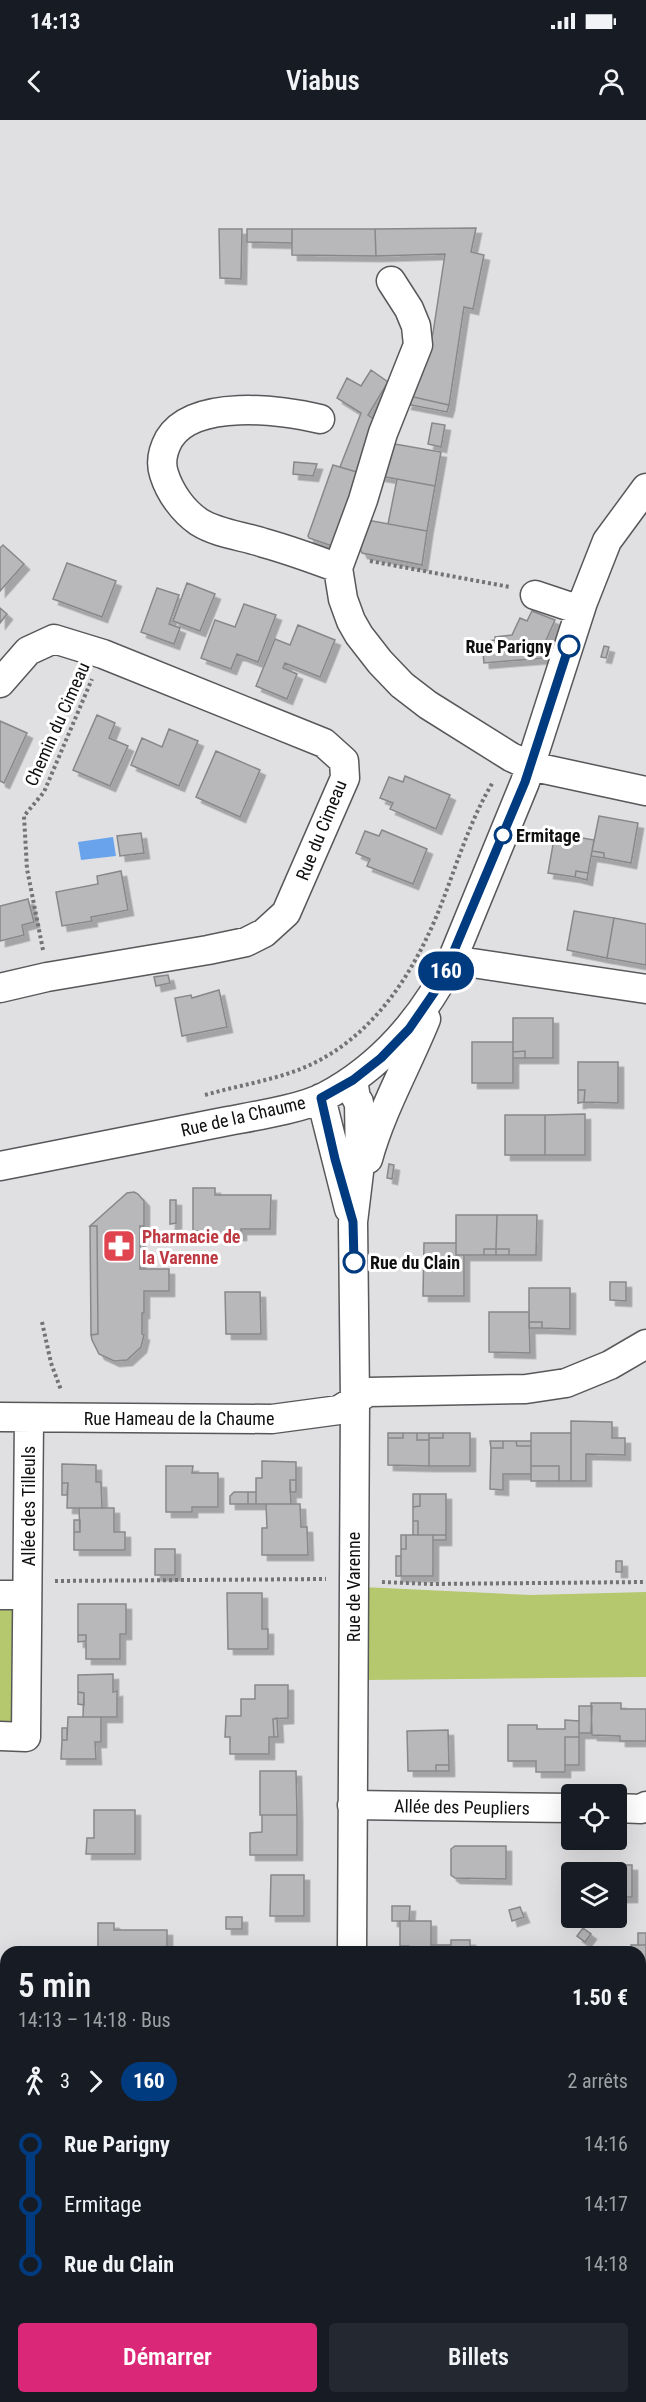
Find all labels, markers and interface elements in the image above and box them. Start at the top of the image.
text: 14:13 [30,9,81,34]
icon: back [18,65,51,98]
text: Viabus [286,65,360,97]
icon: person [595,65,628,98]
marker: Rue Parigny [558,635,580,657]
place label: Rue Parigny [465,636,552,657]
street label: Chemin du Cimeau [20,659,94,789]
street label: Rue du Cimeau [291,777,351,883]
place label: Ermitage [516,825,581,846]
marker: Ermitage [494,826,512,844]
line badge: 160 [412,952,480,990]
text: 160 [430,959,462,983]
street label: Rue de la Chaume [179,1091,307,1141]
place label: Pharmacie de la Varenne [142,1226,241,1268]
pharmacy icon: Pharmacie de la Varenne [101,1228,137,1264]
marker: Rue du Clain [343,1251,365,1273]
place label: Rue du Clain [370,1252,460,1273]
street label: Rue Hameau de la Chaume [84,1408,274,1429]
street label: Allée des Tilleuls [18,1446,39,1566]
street label: Rue de Varenne [343,1532,364,1642]
map controls [561,1784,627,1928]
button: locate [561,1784,627,1850]
street label: Allée des Peupliers [394,1795,530,1819]
button: layers [561,1862,627,1928]
text: 5 min [18,1966,91,2005]
text: 1.50 € [572,1985,628,2010]
text: 14:13 – 14:18 · Bus [18,2008,171,2032]
icon: walk [18,2065,51,2098]
icon: forward [79,2065,112,2098]
text: 3 [60,2069,70,2093]
text: 160 [133,2069,165,2093]
text: 2 arrêts [568,2069,628,2093]
text: Rue Parigny [64,2132,170,2157]
text: 14:16 [584,2132,628,2156]
text: Ermitage [64,2192,141,2217]
text: 14:17 [584,2192,628,2216]
text: Rue du Clain [64,2252,174,2277]
text: 14:18 [584,2252,628,2276]
button: Démarrer [18,2323,317,2392]
button: Billets [329,2323,628,2392]

